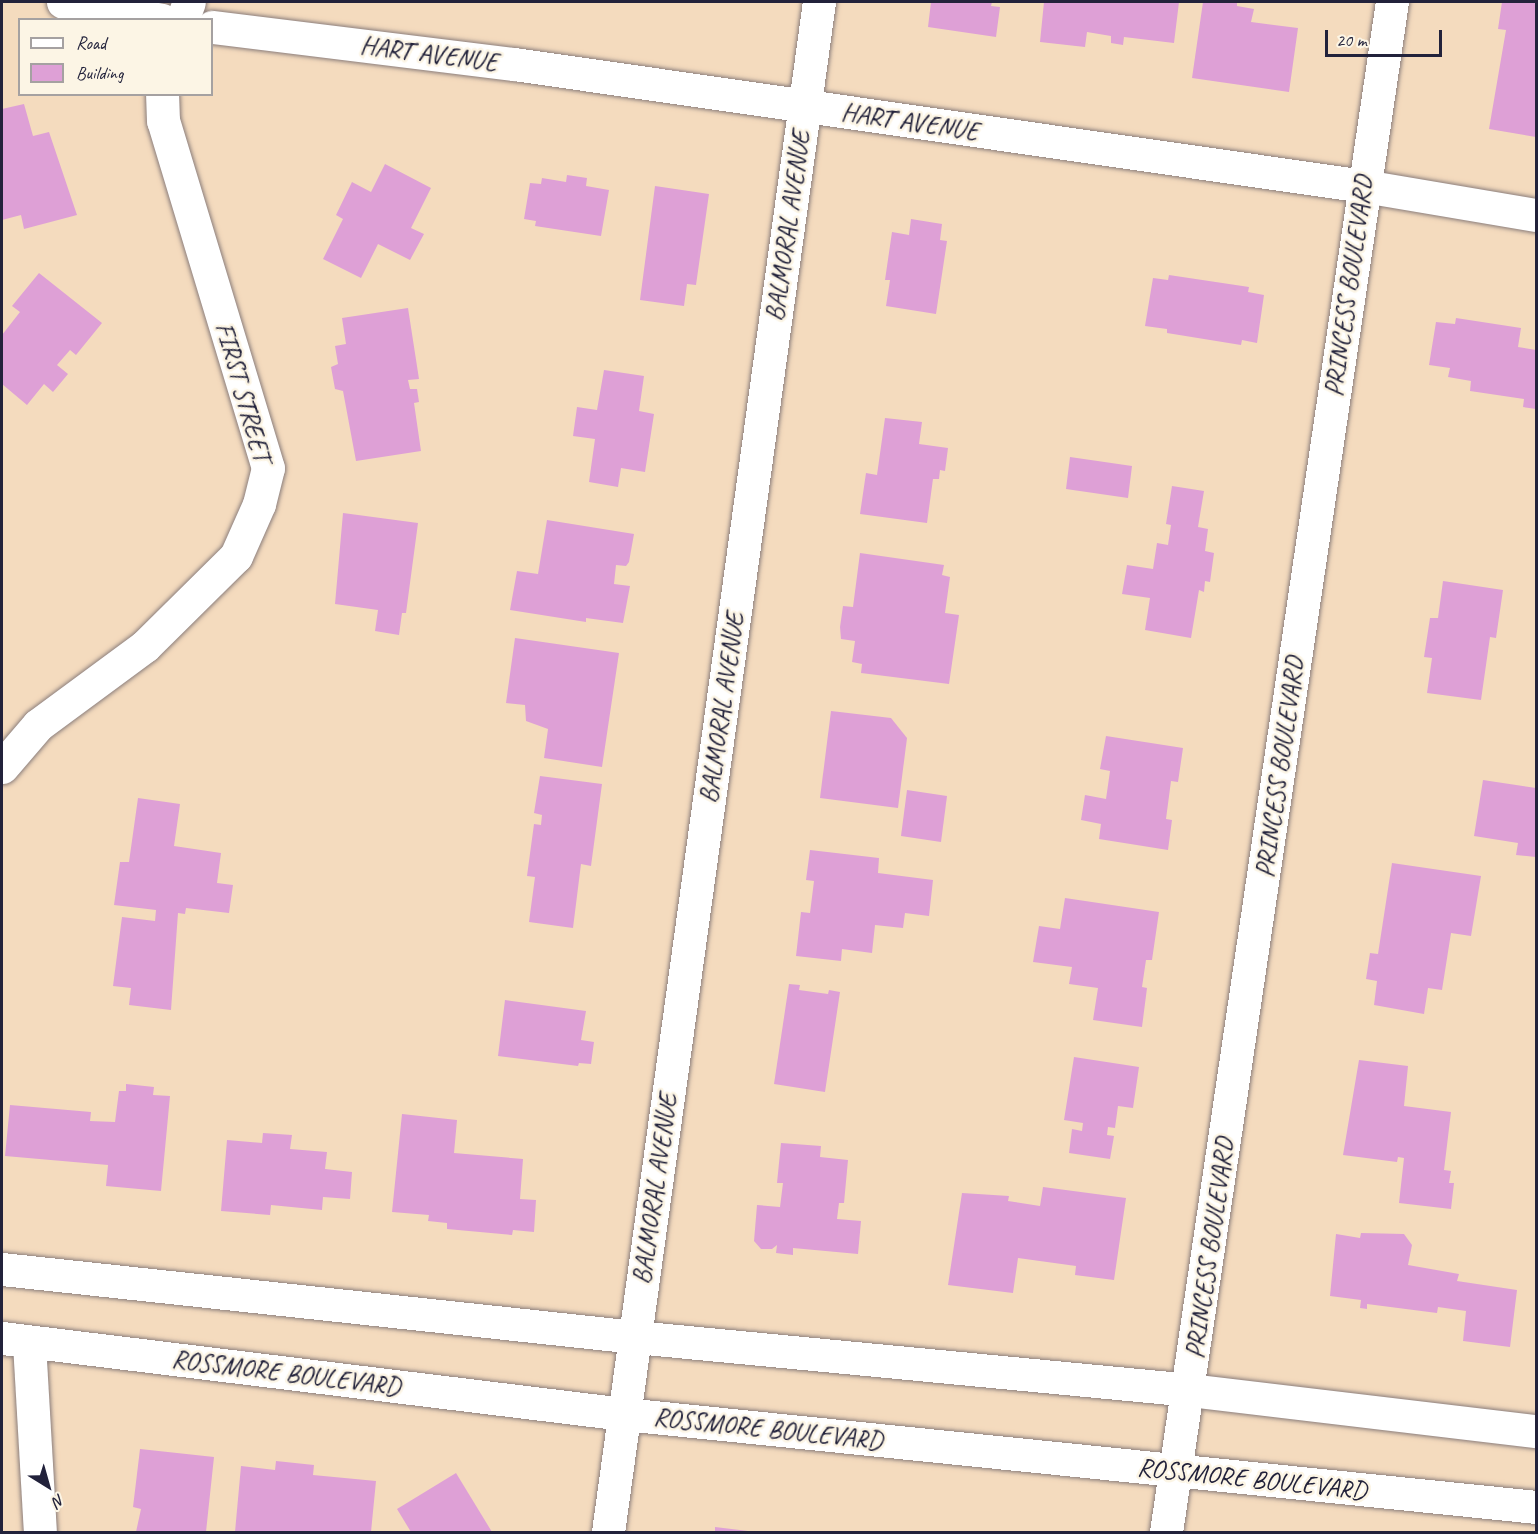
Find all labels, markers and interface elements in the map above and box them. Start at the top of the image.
legend [18,18,213,96]
scale bar [1328,18,1445,56]
text: 20 m [1336,29,1367,51]
street label: HART AVENUE [359,30,499,78]
text: Road [76,32,106,54]
text: Building [76,62,123,84]
street label: HART AVENUE [840,97,980,147]
street label: BALMORAL AVENUE [759,129,817,323]
street label: PRINCESS BOULEVARD [1318,174,1380,398]
street label: FIRST STREET [208,319,278,465]
street label: BALMORAL AVENUE [693,611,751,805]
street label: PRINCESS BOULEVARD [1249,655,1311,879]
street label: BALMORAL AVENUE [626,1092,684,1286]
street label: PRINCESS BOULEVARD [1179,1136,1241,1360]
street label: ROSSMORE BOULEVARD [169,1343,403,1403]
street label: ROSSMORE BOULEVARD [651,1401,885,1457]
street label: ROSSMORE BOULEVARD [1135,1451,1369,1507]
north arrow [18,1456,78,1516]
text: N [49,1489,69,1511]

